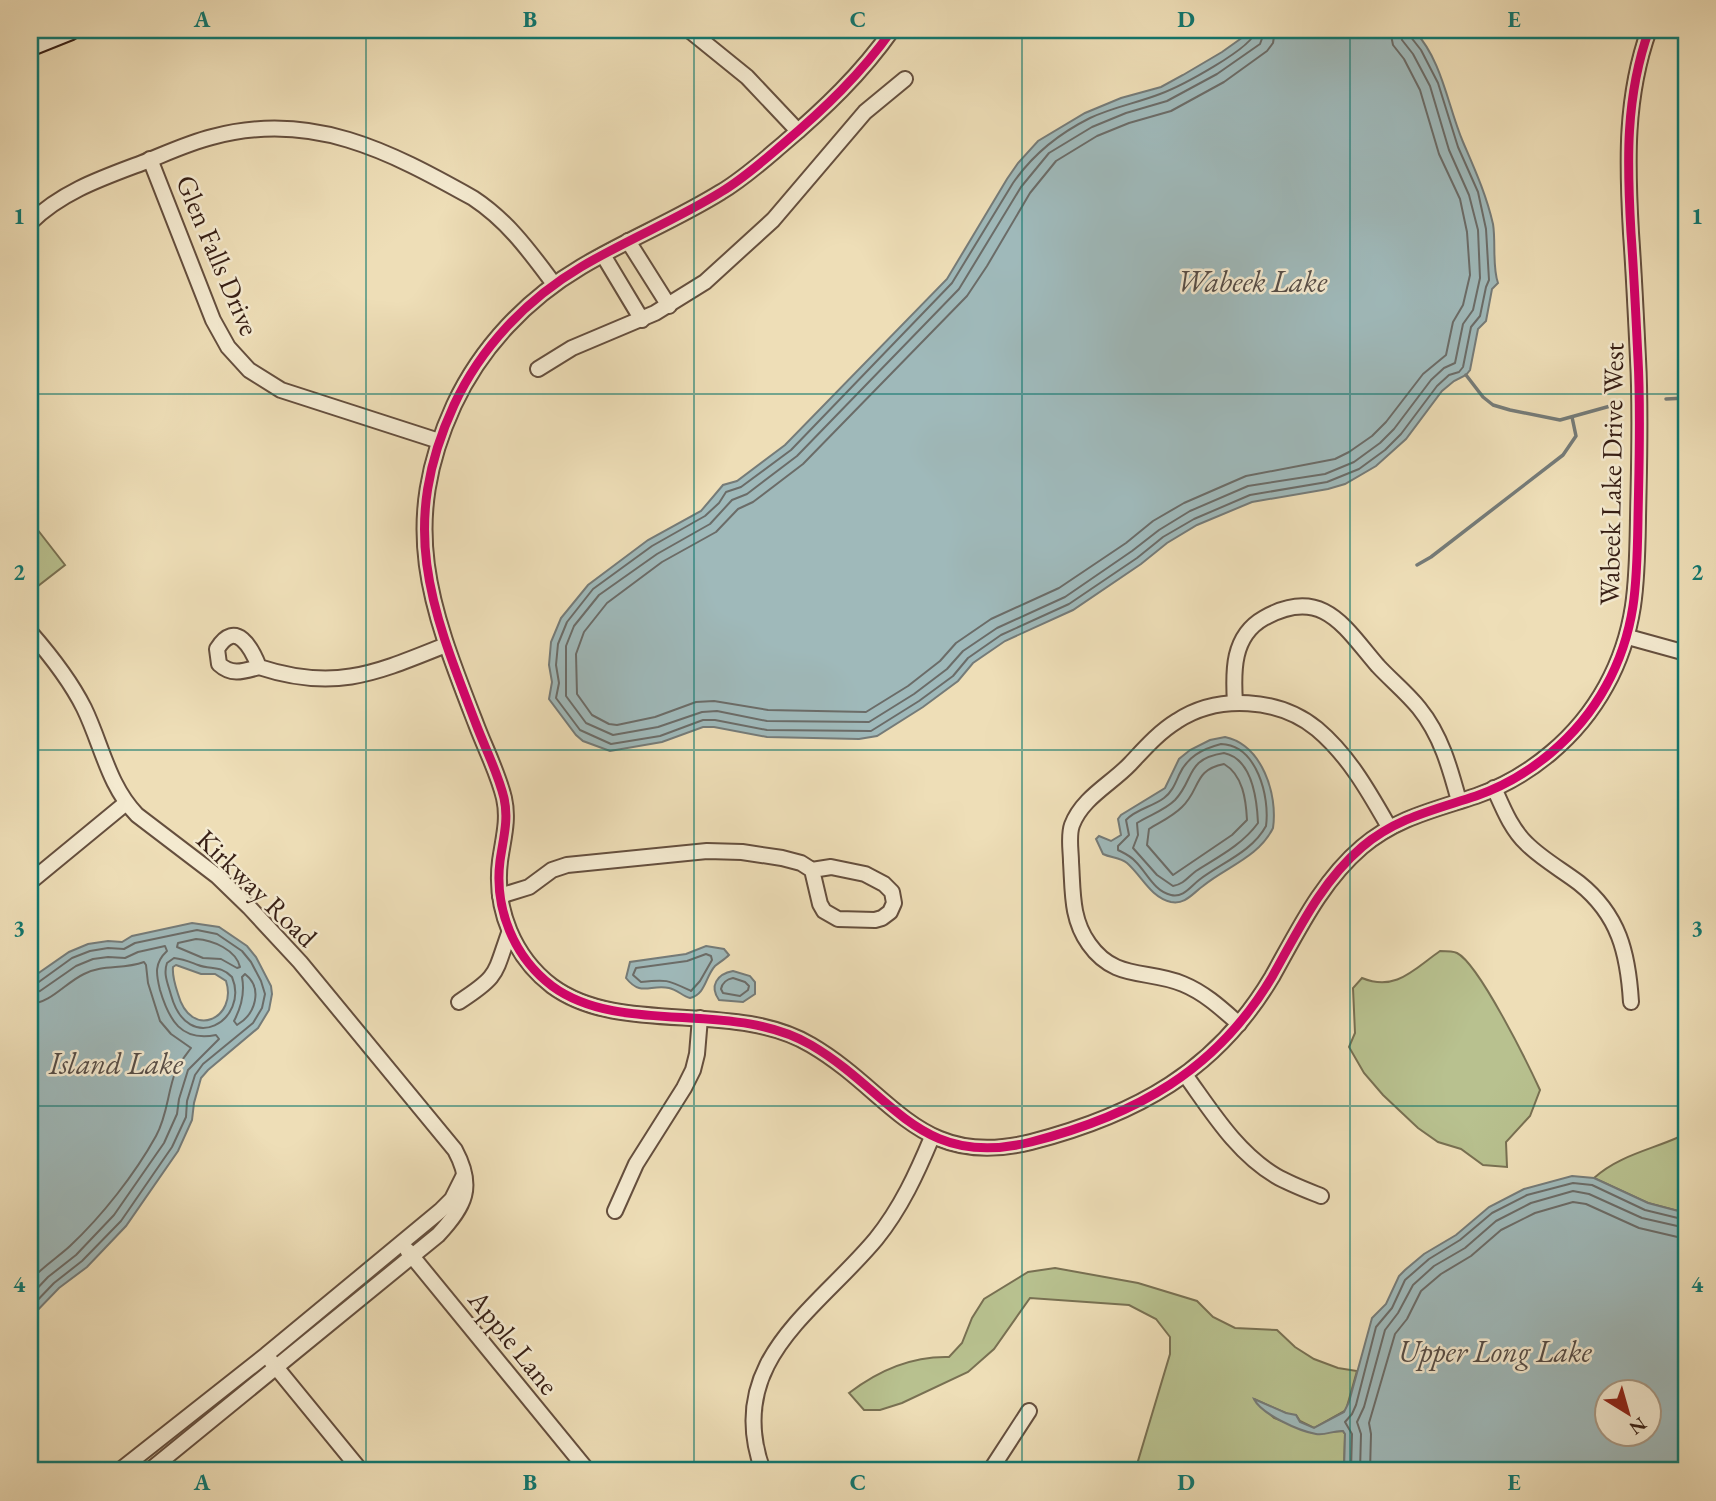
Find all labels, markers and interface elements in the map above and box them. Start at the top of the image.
text: A [193,4,211,34]
text: B [523,4,537,34]
text: C [850,4,866,34]
text: D [1177,4,1195,34]
text: E [1507,4,1521,34]
street label: Glen Falls Drive [168,169,268,341]
text: 1 [13,201,25,231]
text: 1 [1691,201,1703,231]
water label: Wabeek Lake [1177,262,1328,301]
street label: Wabeek Lake Drive West [1591,342,1631,606]
text: 2 [13,557,25,587]
text: 2 [1691,557,1703,587]
street label: Kirkway Road [189,821,326,955]
text: 3 [13,913,25,943]
text: 3 [1691,913,1703,943]
water label: Island Lake [48,1044,184,1083]
text: 4 [13,1269,26,1299]
text: 4 [1691,1269,1704,1299]
street label: Apple Lane [460,1282,567,1402]
water label: Upper Long Lake [1398,1332,1593,1371]
north arrow [1594,1378,1664,1448]
text: N [1624,1412,1652,1441]
text: A [193,1467,211,1497]
text: B [523,1467,537,1497]
text: C [850,1467,866,1497]
text: D [1177,1467,1195,1497]
text: E [1507,1467,1521,1497]

